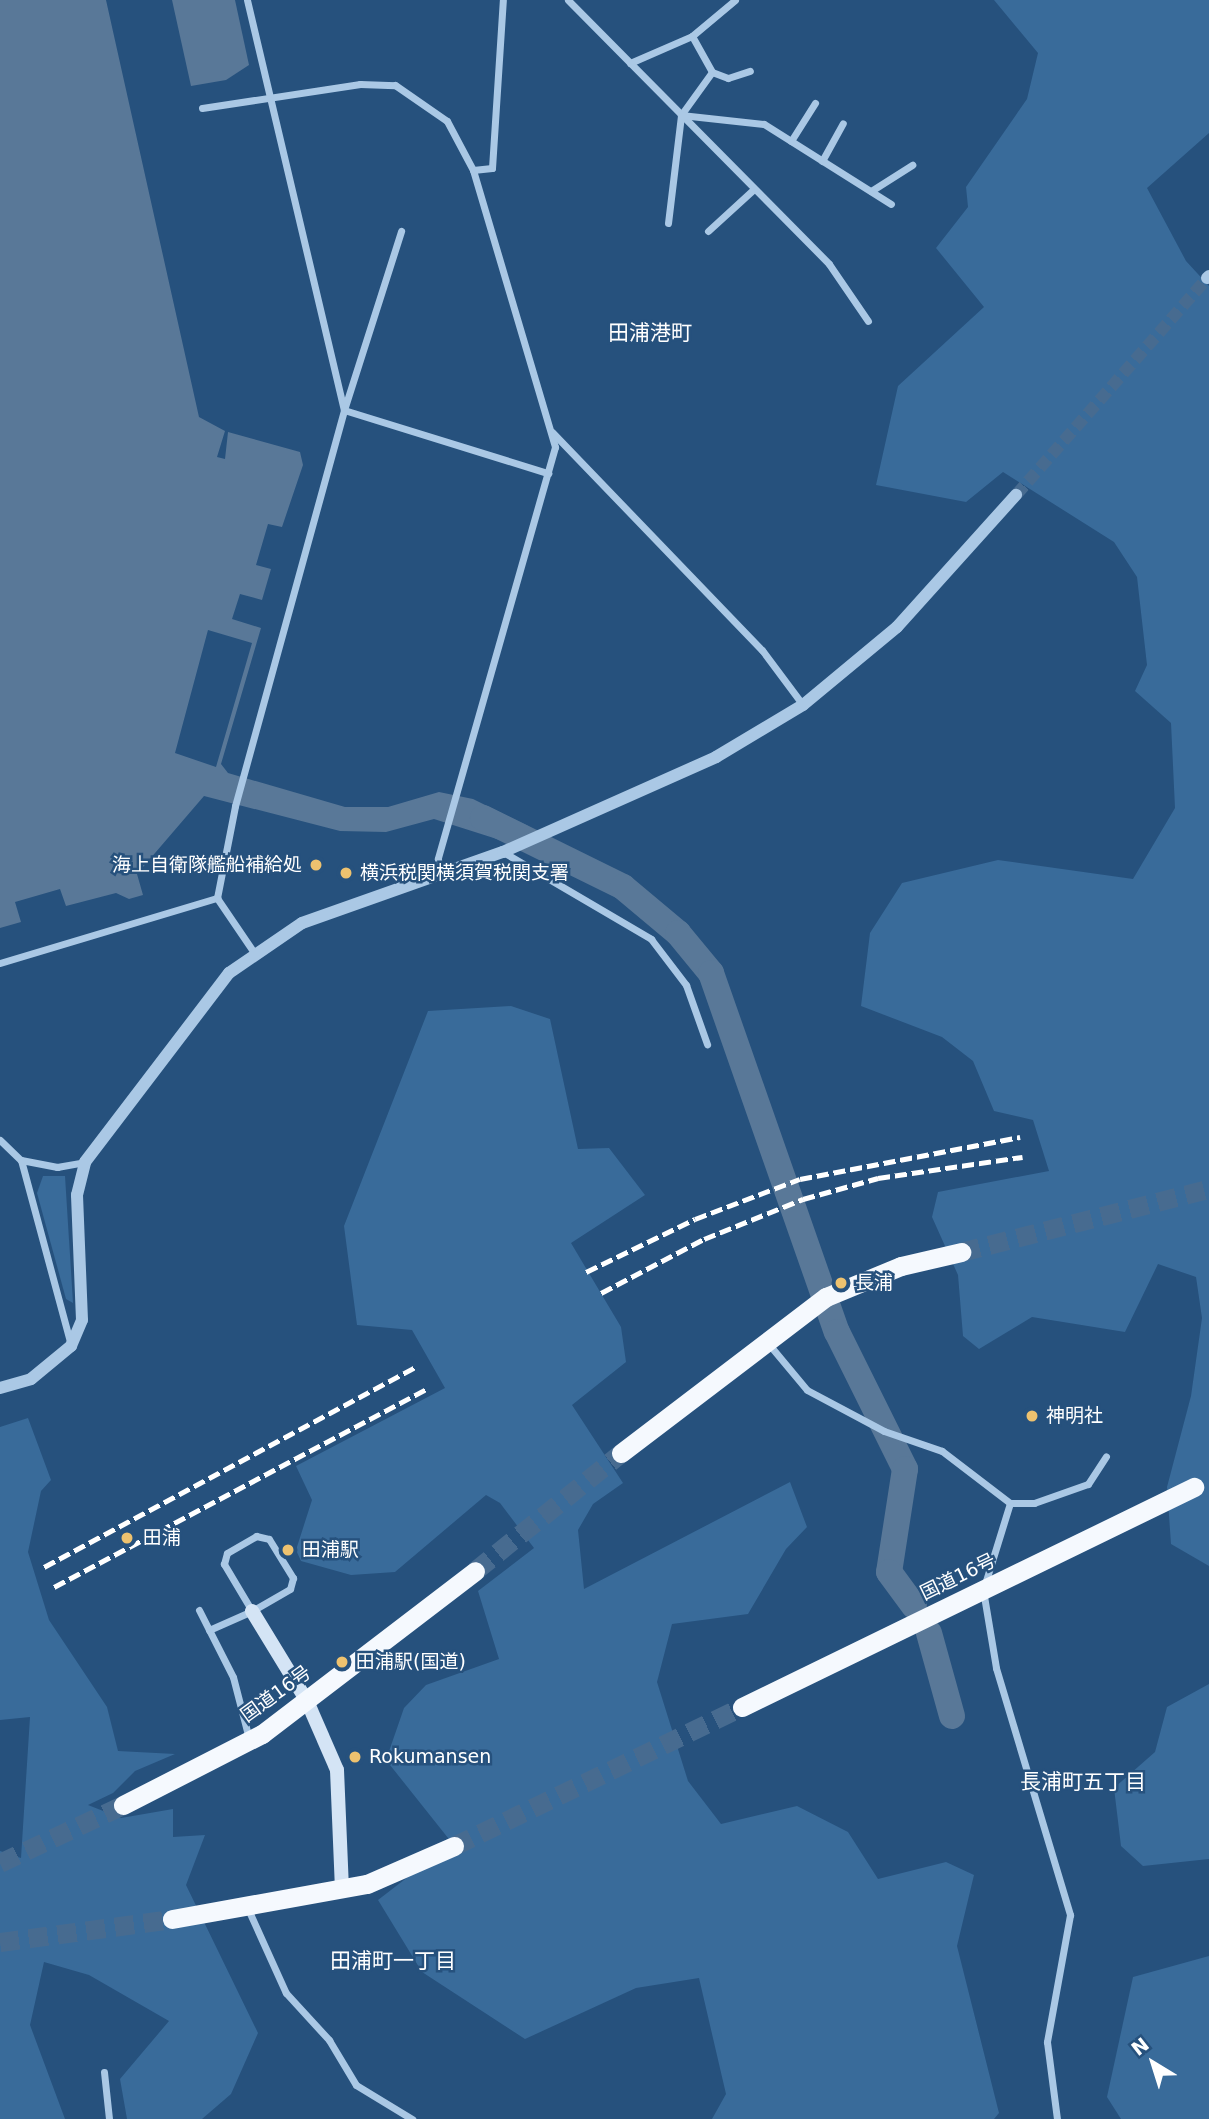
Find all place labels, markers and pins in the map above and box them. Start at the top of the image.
place label: 海上自衛隊艦船補給処 [112,854,302,876]
marker: 海上自衛隊艦船補給処 [308,857,324,873]
place label: 横浜税関横須賀税関支署 [360,862,569,884]
marker: 横浜税関横須賀税関支署 [338,865,354,881]
place label: 長浦 [855,1272,893,1294]
marker: 長浦 [833,1275,849,1291]
place label: 神明社 [1046,1405,1103,1427]
marker: 神明社 [1024,1408,1040,1424]
place label: 田浦 [143,1527,181,1549]
marker: 田浦 [117,1528,137,1548]
place label: 田浦駅 [302,1539,359,1561]
marker: 田浦駅 [280,1542,296,1558]
place label: 田浦駅(国道) [356,1651,466,1673]
marker: 田浦駅(国道) [334,1654,350,1670]
place label: Rokumansen [369,1746,491,1768]
marker: Rokumansen [347,1749,363,1765]

